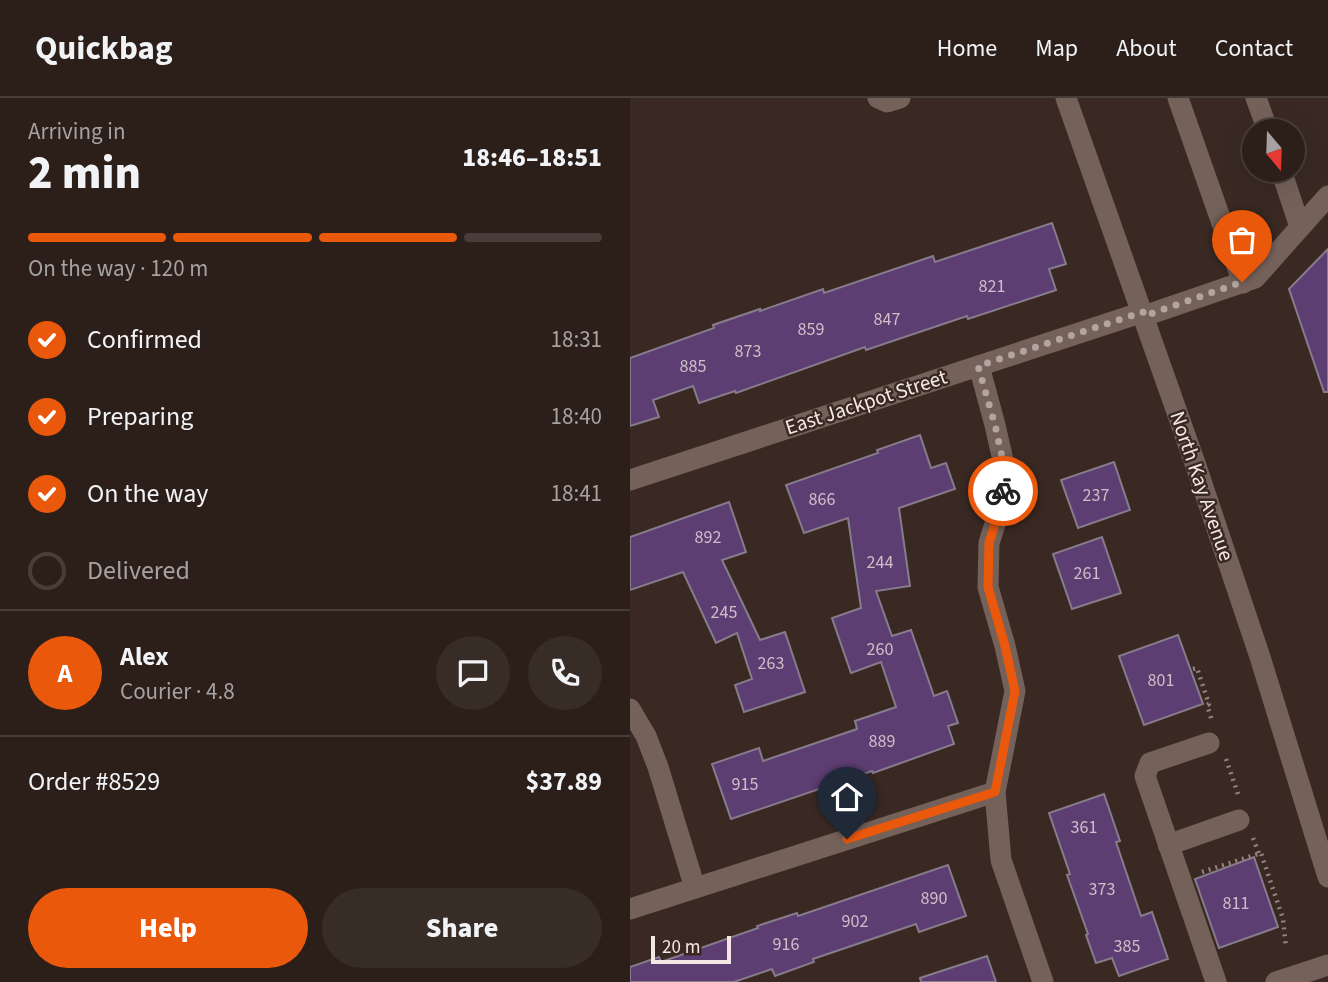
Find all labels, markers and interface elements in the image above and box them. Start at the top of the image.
text: Quickbag [35,25,173,72]
text: Home [937,31,997,66]
text: Map [1035,31,1078,66]
text: About [1116,31,1177,66]
text: Contact [1215,31,1293,66]
text: Arriving in [28,115,126,148]
north arrow [1242,119,1306,182]
map controls [1242,119,1305,182]
text: 18:46–18:51 [462,139,602,176]
text: 2 min [28,141,141,206]
pin [1212,210,1272,282]
icon: bag [1223,221,1261,259]
text: On the way · 120 m [28,252,208,285]
house number: 821 [979,274,1005,299]
house number: 847 [874,307,900,332]
house number: 859 [798,317,824,342]
icon: check [28,321,66,359]
text: Confirmed [87,321,202,358]
text: 18:31 [551,323,602,356]
house number: 873 [735,339,761,364]
house number: 885 [680,354,706,379]
street label: East Jackpot Street [781,362,951,442]
icon: check [28,398,66,436]
text: Preparing [87,398,193,435]
text: 18:40 [551,400,602,433]
street label: North Kay Avenue [1162,407,1242,565]
courier [968,456,1038,526]
icon: bike [984,472,1022,510]
icon: check [28,475,66,513]
text: On the way [87,475,208,512]
text: 18:41 [551,477,602,510]
house number: 237 [1083,483,1109,508]
house number: 866 [809,487,835,512]
house number: 892 [695,525,721,550]
house number: 244 [867,550,893,575]
text: Delivered [87,552,190,589]
house number: 261 [1074,561,1100,586]
house number: 245 [711,600,737,625]
button: chat [436,636,510,710]
button: phone [528,636,602,710]
house number: 260 [867,637,893,662]
text: Alex [120,638,169,675]
house number: 263 [758,651,784,676]
text: A [58,655,72,692]
house number: 801 [1148,668,1174,693]
text: Courier · 4.8 [120,675,235,708]
house number: 889 [869,729,895,754]
text: Order #8529 [28,763,160,800]
text: $37.89 [526,763,602,800]
pin [817,767,877,839]
house number: 915 [732,772,758,797]
icon: home [828,778,866,816]
house number: 361 [1071,815,1097,840]
house number: 373 [1089,877,1115,902]
house number: 890 [921,886,947,911]
button: Help [28,888,308,968]
button: Share [322,888,602,968]
house number: 811 [1223,891,1249,916]
house number: 902 [842,909,868,934]
house number: 916 [773,932,799,957]
scale bar [651,933,732,965]
text: 20 m [662,934,700,961]
house number: 385 [1114,934,1140,959]

